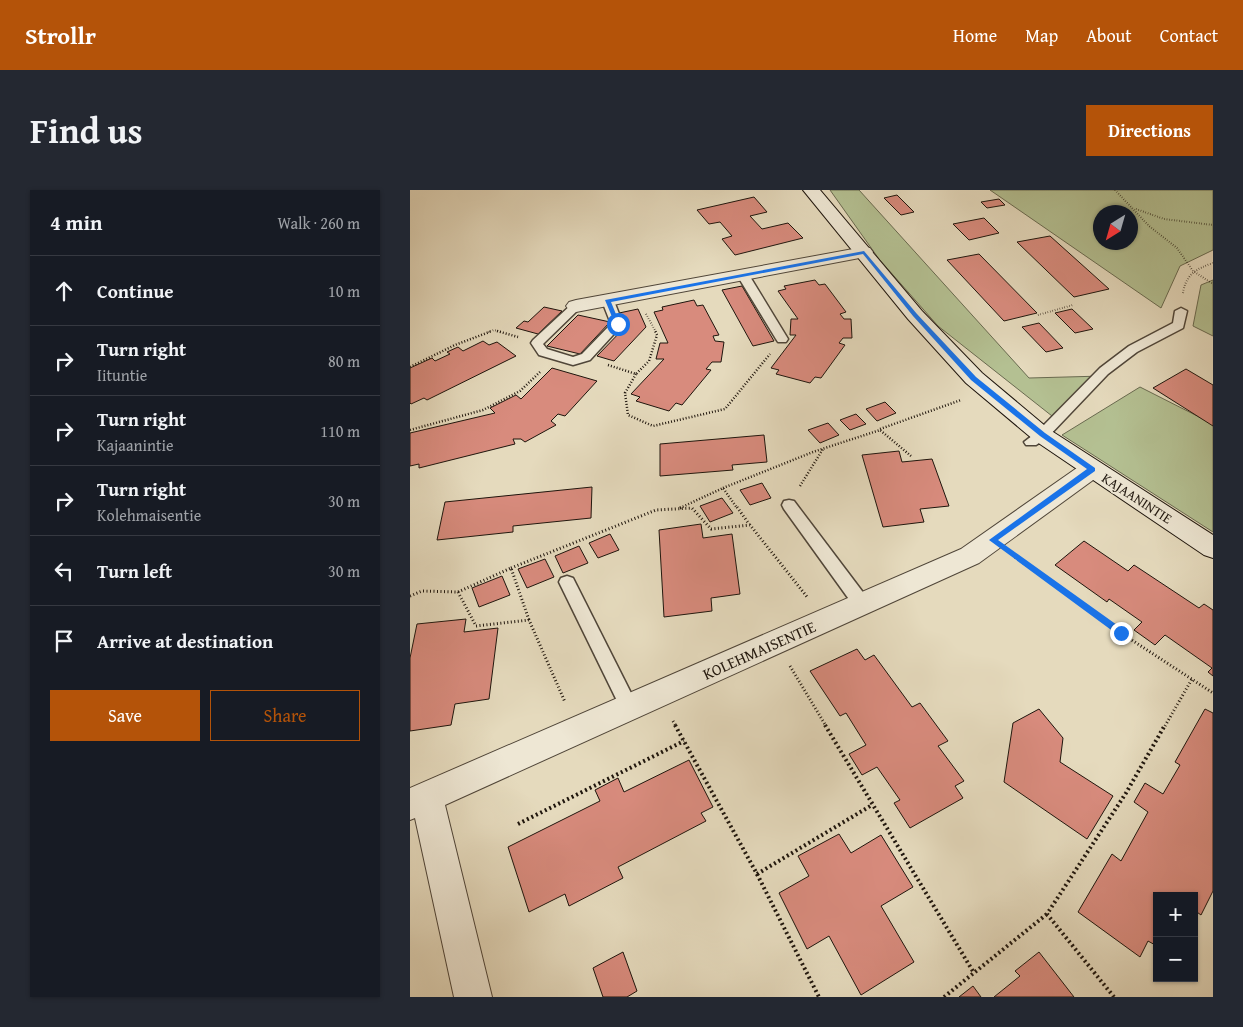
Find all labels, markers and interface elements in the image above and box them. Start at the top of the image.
text: Strollr [25,18,96,53]
text: Home [953,22,997,49]
text: Map [1025,22,1058,49]
text: About [1086,22,1132,49]
text: Contact [1160,22,1218,49]
text: Find us [30,105,143,156]
button: Directions [1086,105,1213,156]
north arrow [1093,205,1138,250]
text: 4 min [50,207,102,238]
text: Walk · 260 m [277,211,360,235]
icon: ahead [50,277,78,305]
text: Continue [97,277,174,305]
text: 10 m [328,279,360,303]
route start [607,313,630,336]
text: Turn right [97,335,186,363]
icon: right [50,347,78,375]
text: 80 m [328,349,360,373]
text: Iituntie [97,363,147,387]
text: Turn right [97,405,186,433]
icon: right [50,417,78,445]
text: 110 m [320,419,360,443]
text: Kajaanintie [97,433,174,457]
street label: KAJAANINTIE [1098,468,1176,528]
text: Turn right [97,475,186,503]
icon: right [50,487,78,515]
text: 30 m [328,489,360,513]
text: Kolehmaisentie [97,503,201,527]
icon: left [50,557,78,585]
text: Turn left [97,557,172,585]
text: 30 m [328,559,360,583]
street label: KOLEHMAISENTIE [699,614,819,686]
route end [1110,622,1133,645]
icon: arrive [50,627,78,655]
text: Arrive at destination [97,627,273,655]
button: Save [50,690,200,741]
button: Share [210,690,360,741]
map controls [1153,892,1198,982]
button: + [1153,892,1198,937]
button: − [1153,937,1198,982]

